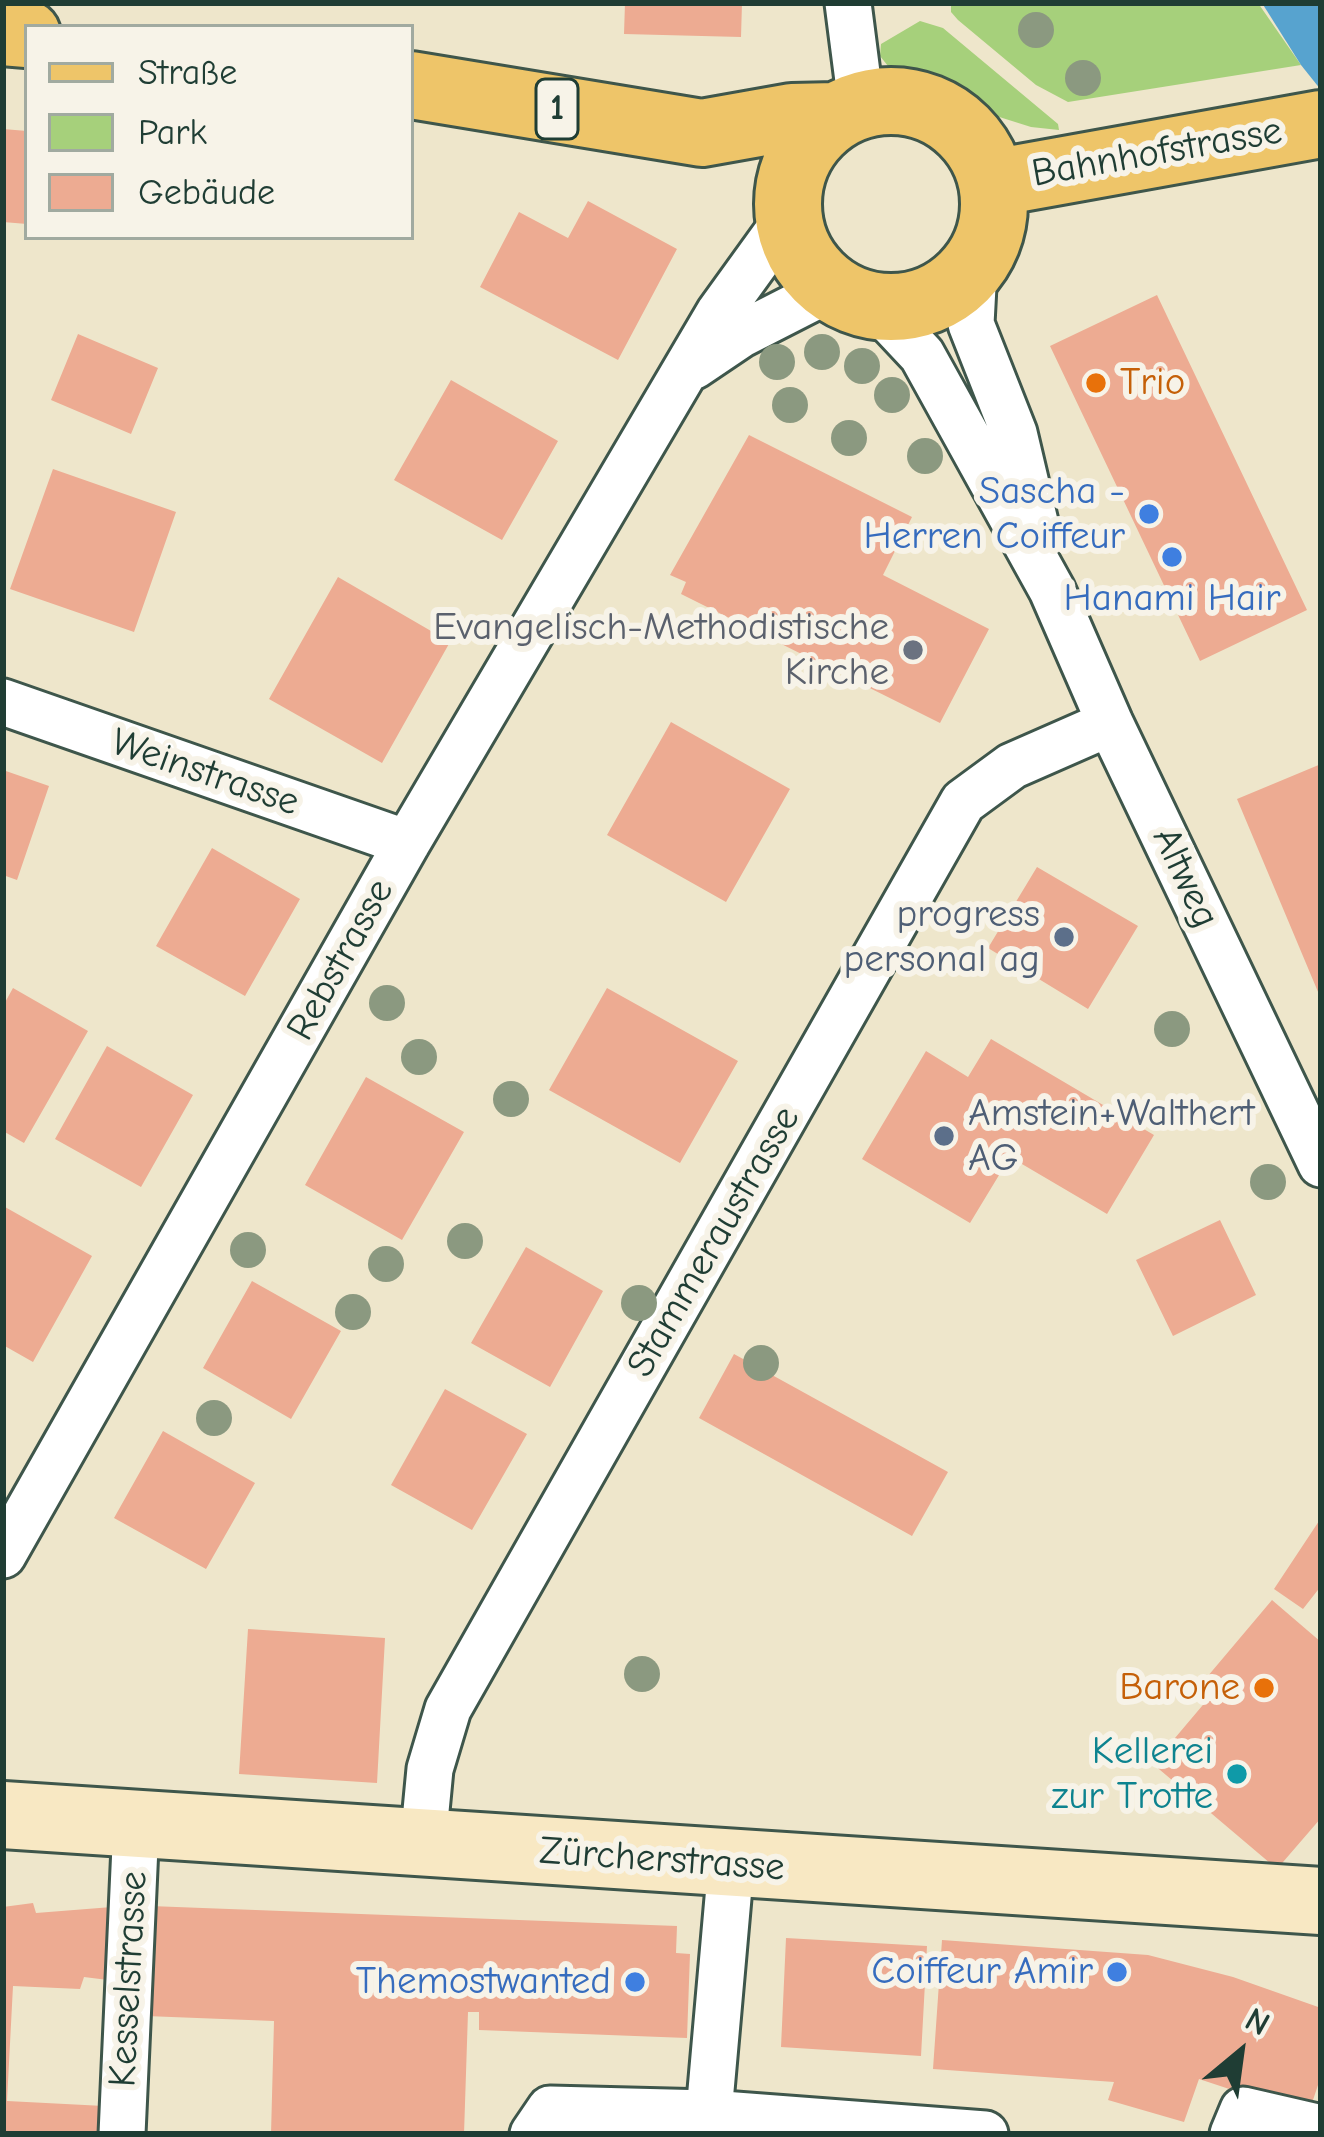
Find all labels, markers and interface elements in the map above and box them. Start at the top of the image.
legend [24,24,414,240]
text: Straße [138,52,237,93]
road number: 1 [536,79,578,139]
street label: Bahnhofstrasse [1028,108,1286,198]
text: Park [138,112,207,153]
text: Gebäude [138,172,275,213]
place label: Trio [1120,360,1185,406]
marker: Trio [1083,370,1109,396]
place label: Sascha - Herren Coiffeur [863,469,1125,560]
marker: Sascha - Herren Coiffeur [1136,501,1162,527]
marker: Hanami Hair [1159,544,1185,570]
place label: Hanami Hair [1064,576,1280,622]
place label: Evangelisch-Methodistische Kirche [433,605,889,696]
marker: Evangelisch-Methodistische Kirche [900,637,926,663]
street label: Weinstrasse [105,719,305,827]
street label: Altweg [1142,820,1228,936]
street label: Rebstrasse [278,871,404,1049]
place label: progress personal ag [843,892,1040,983]
marker: progress personal ag [1051,924,1077,950]
place label: Amstein+Walthert AG [968,1091,1254,1182]
street label: Stammeraustrasse [618,1098,810,1386]
marker: Amstein+Walthert AG [931,1123,957,1149]
place label: Barone [1119,1665,1240,1711]
marker: Barone [1251,1675,1277,1701]
place label: Kellerei zur Trotte [1051,1729,1213,1820]
marker: Kellerei zur Trotte [1224,1761,1250,1787]
street label: Zürcherstrasse [538,1828,786,1892]
street label: Kesselstrasse [100,1870,158,2088]
place label: Coiffeur Amir [871,1949,1093,1995]
place label: Themostwanted [356,1959,611,2005]
marker: Coiffeur Amir [1104,1959,1130,1985]
marker: Themostwanted [622,1969,648,1995]
north arrow [1180,1993,1300,2113]
text: N [1239,2000,1276,2043]

